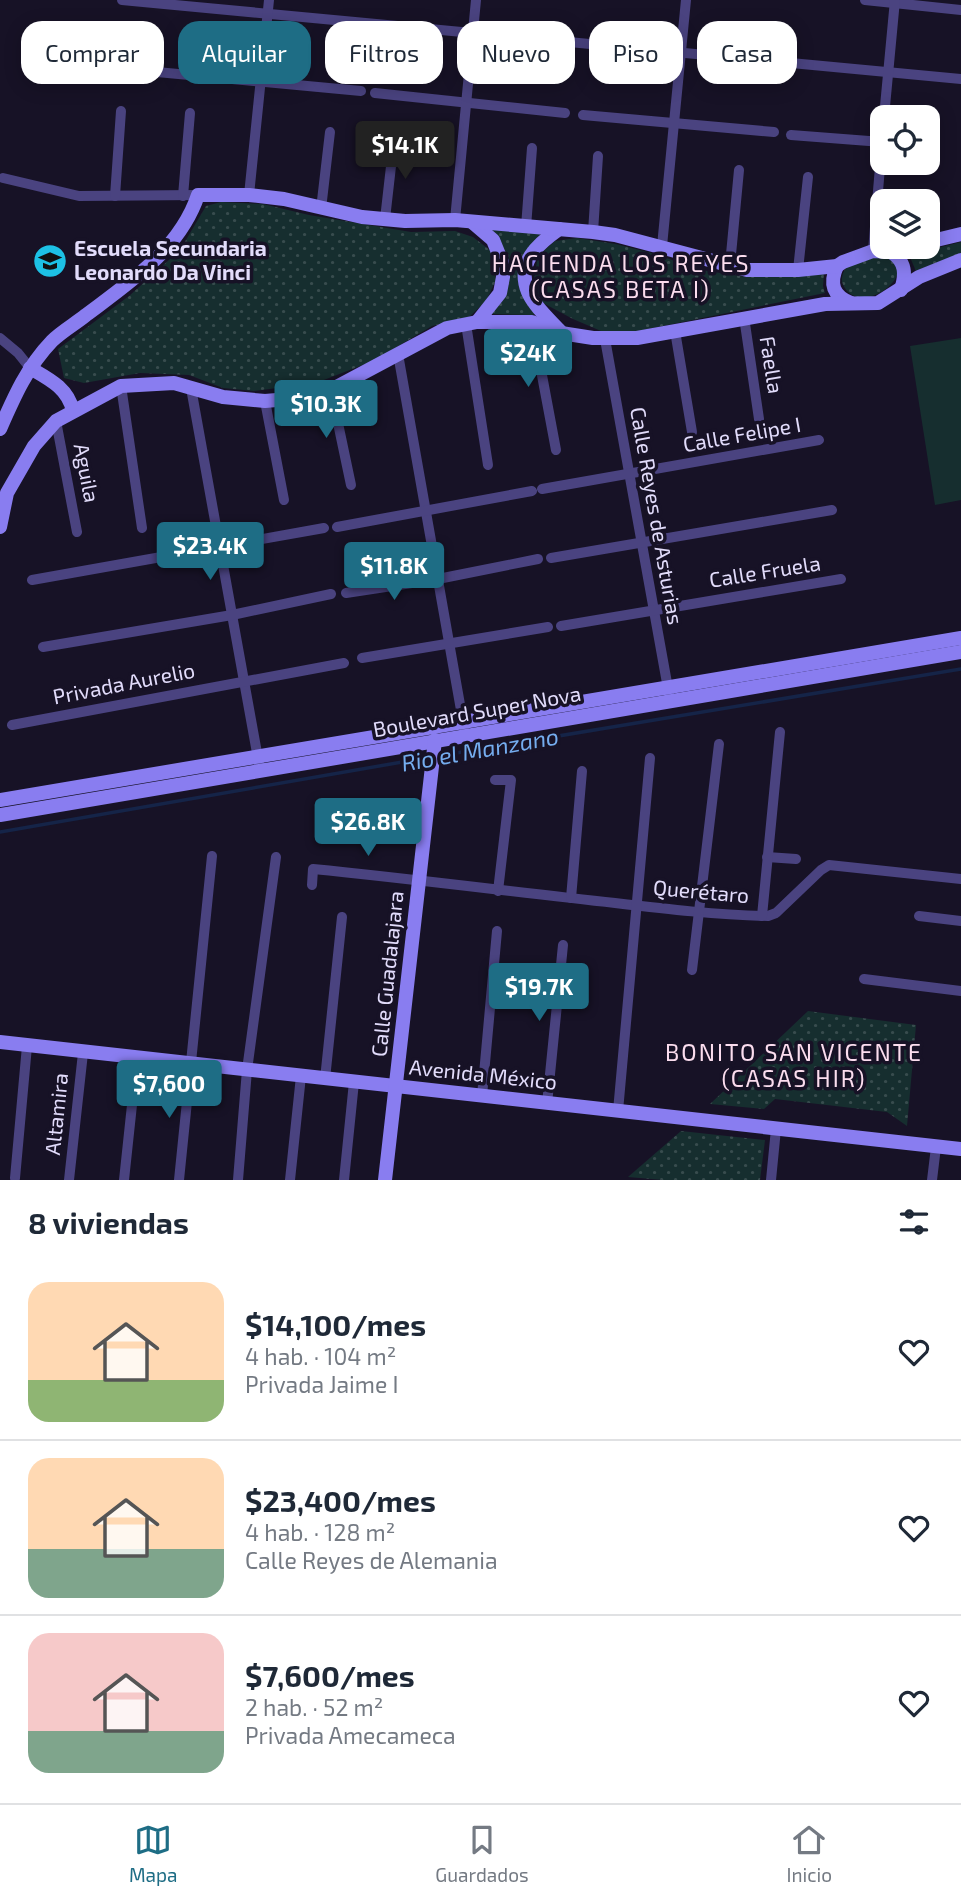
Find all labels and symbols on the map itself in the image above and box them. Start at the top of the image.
pin: $14.1K [348,122,462,181]
place label: Escuela Secundaria Leonardo Da Vinci [74,235,267,284]
school or university icon: Escuela Secundaria Leonardo Da Vinci [31,242,69,280]
district label: HACIENDA LOS REYES (CASAS BETA I) [492,249,750,303]
pin: $24K [487,330,569,389]
street label: Faella [756,334,789,395]
pin: $10.3K [269,380,383,440]
street label: Calle Reyes de Asturias [626,405,689,627]
street label: Calle Felipe I [681,411,803,456]
street label: Aguila [70,441,105,504]
pin: $23.4K [153,522,267,582]
pin: $11.8K [337,542,451,602]
street label: Calle Fruela [707,549,822,592]
street label: Privada Aurelio [51,657,197,709]
street label: Boulevard Super Nova [371,680,583,741]
water label: Rio el Manzano [399,721,561,777]
pin: $26.8K [311,798,425,858]
street label: Querétaro [652,874,750,908]
street label: Calle Guadalajara [365,890,409,1058]
pin: $19.7K [482,964,596,1023]
district label: BONITO SAN VICENTE (CASAS HIR) [665,1038,923,1092]
street label: Avenida México [408,1053,558,1094]
pin: $7,600 [112,1060,226,1120]
street label: Altamira [39,1072,72,1156]

